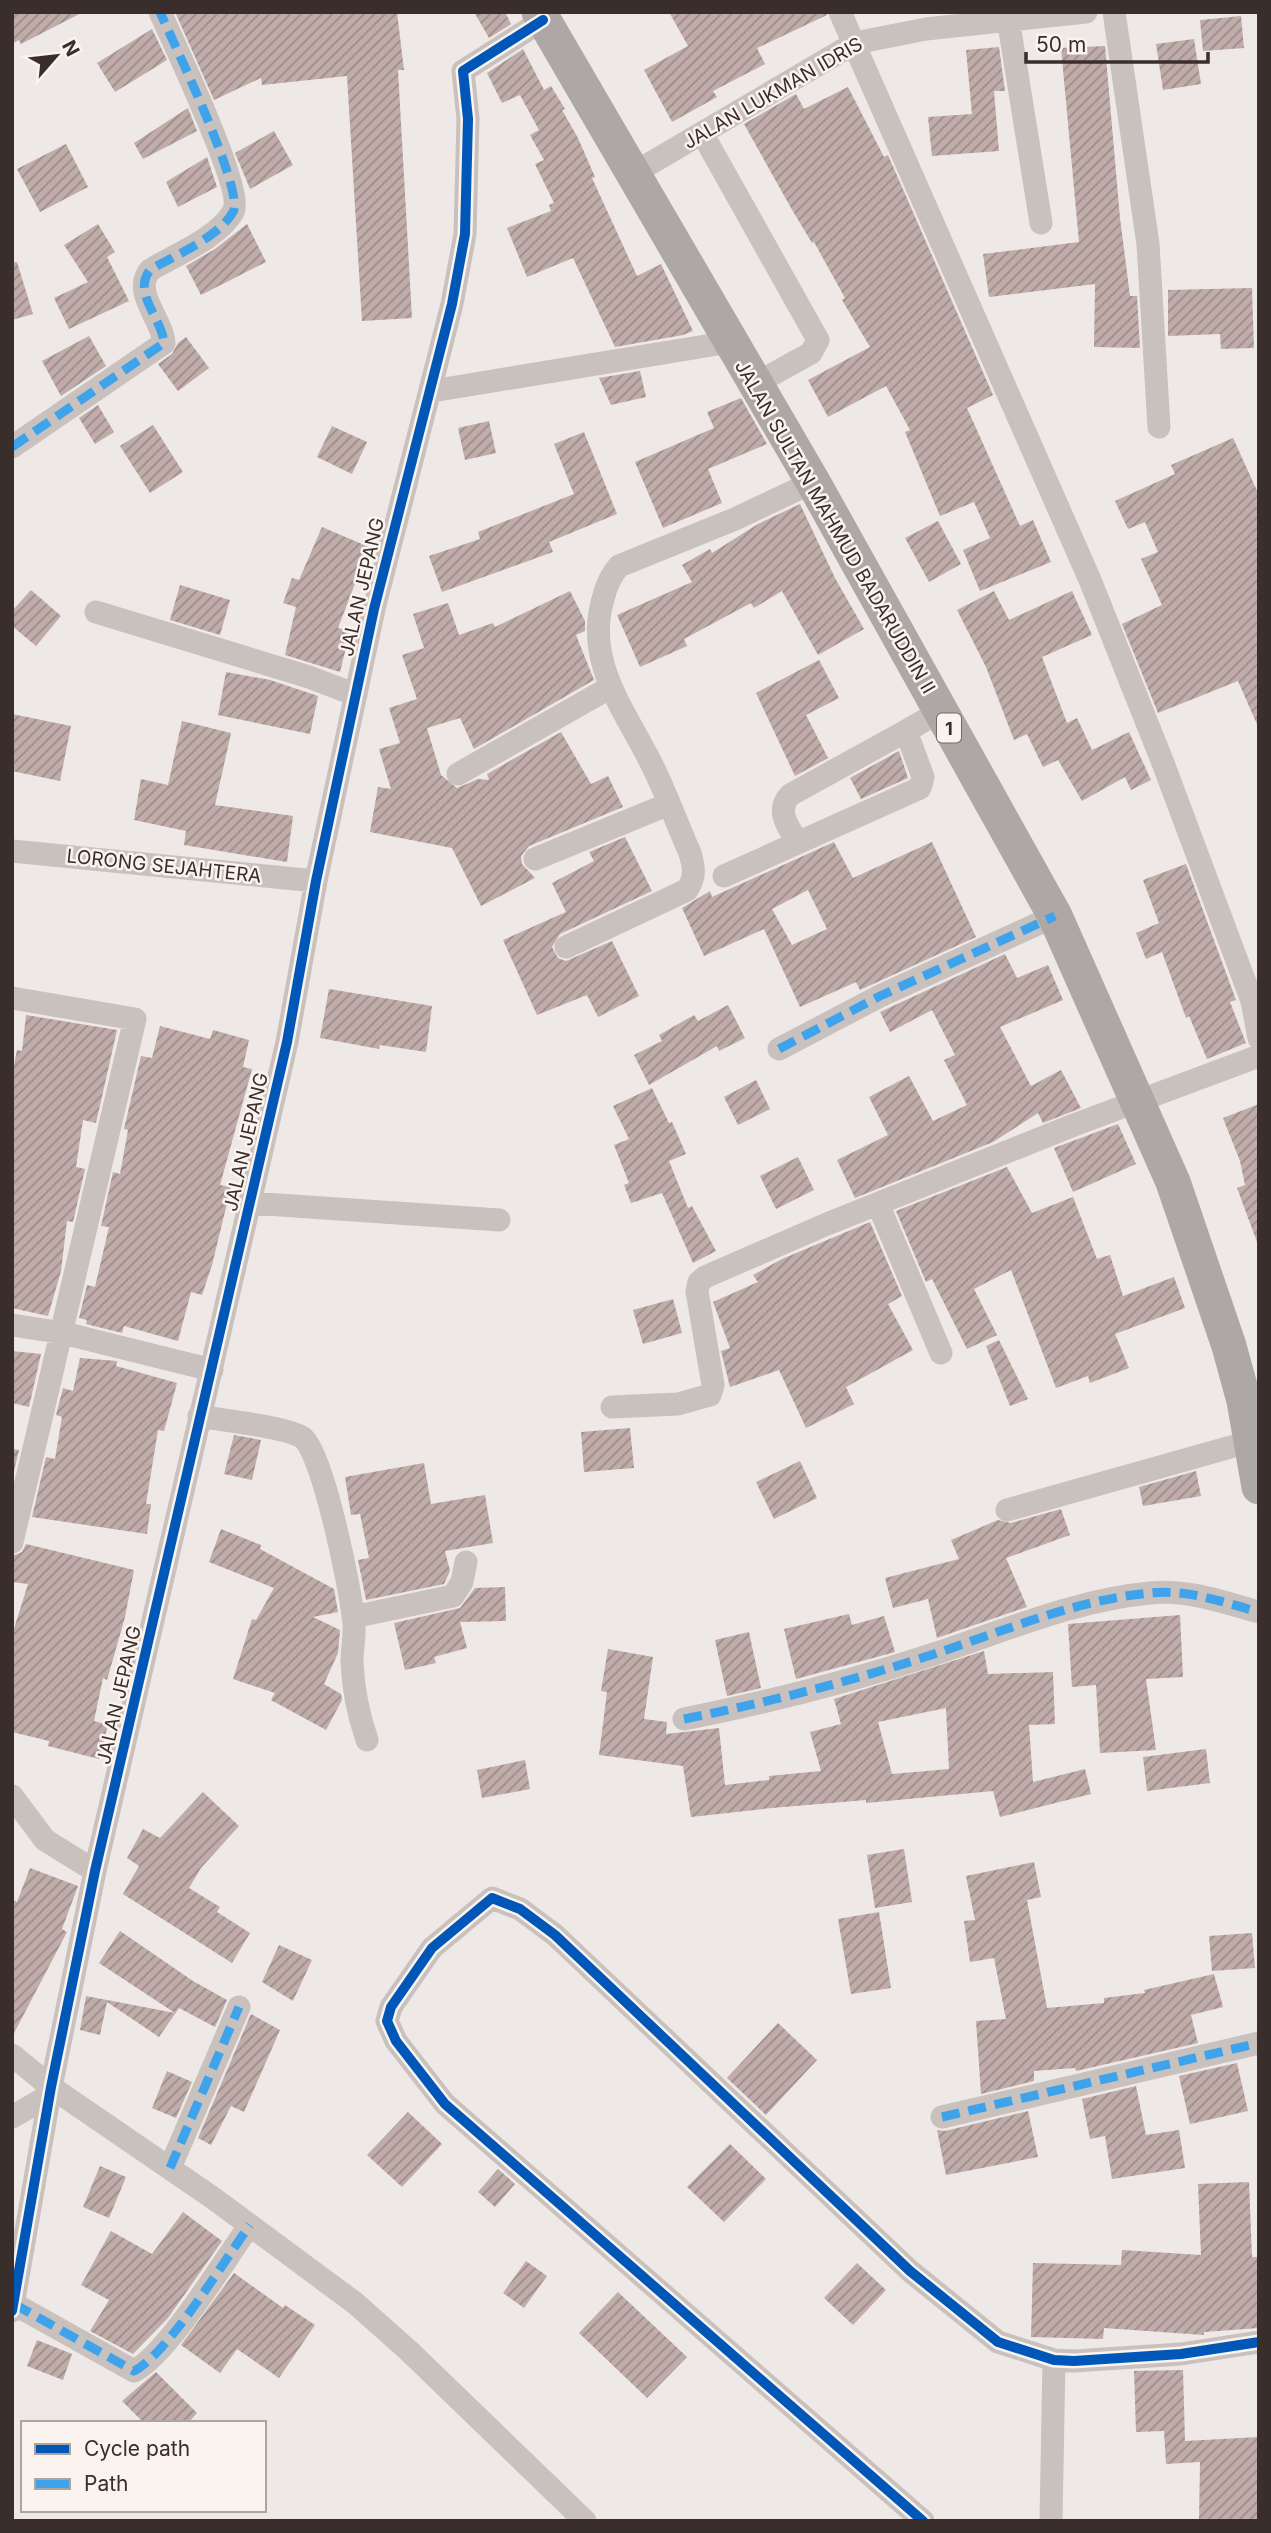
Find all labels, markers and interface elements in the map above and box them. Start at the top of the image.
north arrow [21,21,91,91]
scale bar [1026,21,1208,65]
street label: JALAN LUKMAN IDRIS [679,32,867,154]
text: 50 m [1036,32,1086,57]
text: N [57,36,84,60]
street label: JALAN SULTAN MAHMUD BADARUDDIN II [730,356,940,698]
street label: JALAN JEPANG [335,515,389,659]
road number: 1 [937,714,961,742]
street label: LORONG SEJAHTERA [65,844,263,888]
street label: JALAN JEPANG [219,1070,273,1214]
street label: JALAN JEPANG [92,1623,146,1767]
legend [21,2421,266,2512]
text: Cycle path [84,2436,190,2461]
text: Path [84,2471,129,2496]

